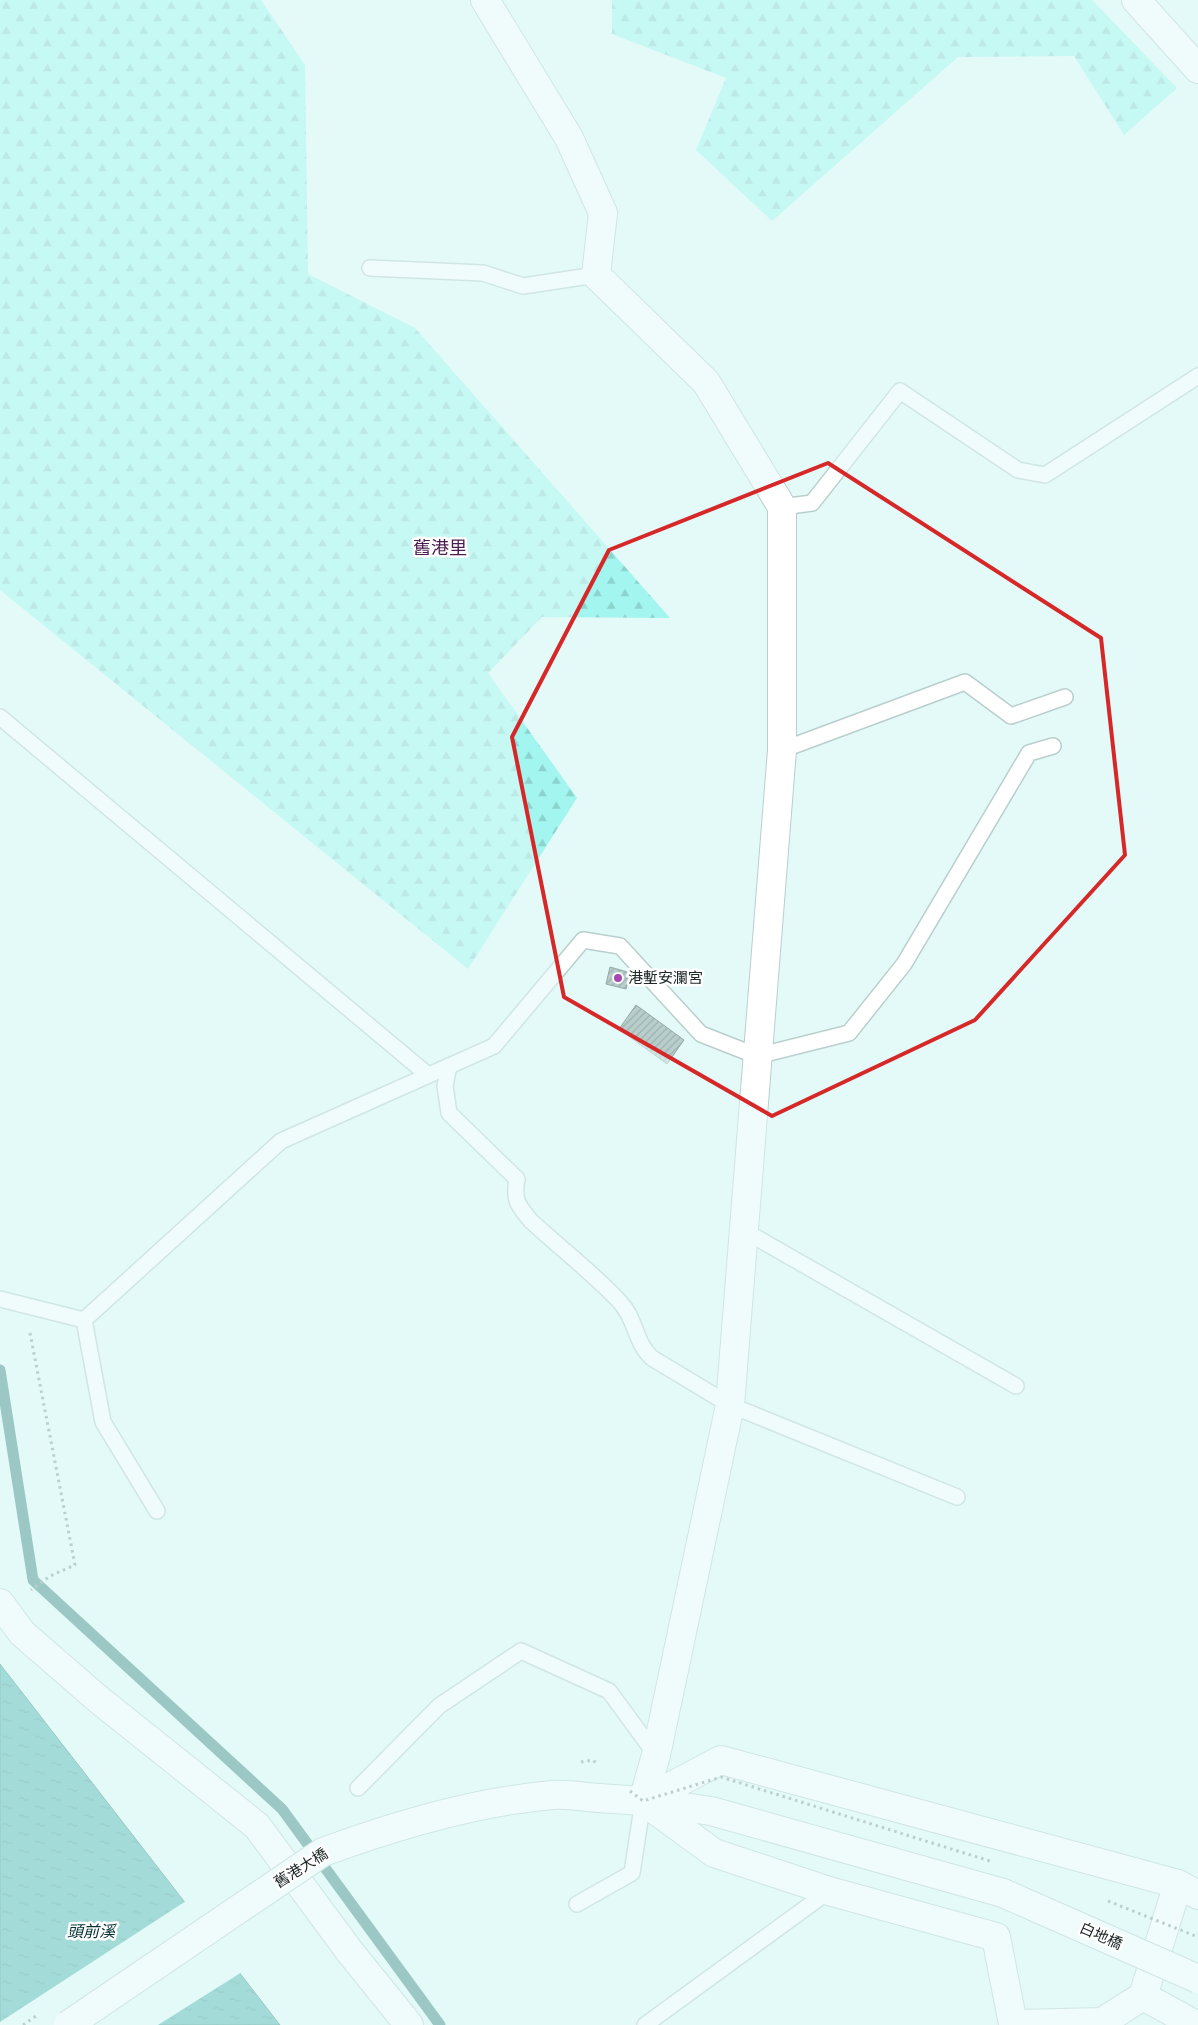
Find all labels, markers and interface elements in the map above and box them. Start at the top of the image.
district label: 舊港里 [413,535,467,561]
place label: 港塹安瀾宮 [628,967,703,989]
marker: 港塹安瀾宮 [612,972,624,984]
street label: 舊港大橋 [270,1843,332,1893]
street label: 白地橋 [1076,1917,1126,1955]
water label: 頭前溪 [67,1920,117,1943]

